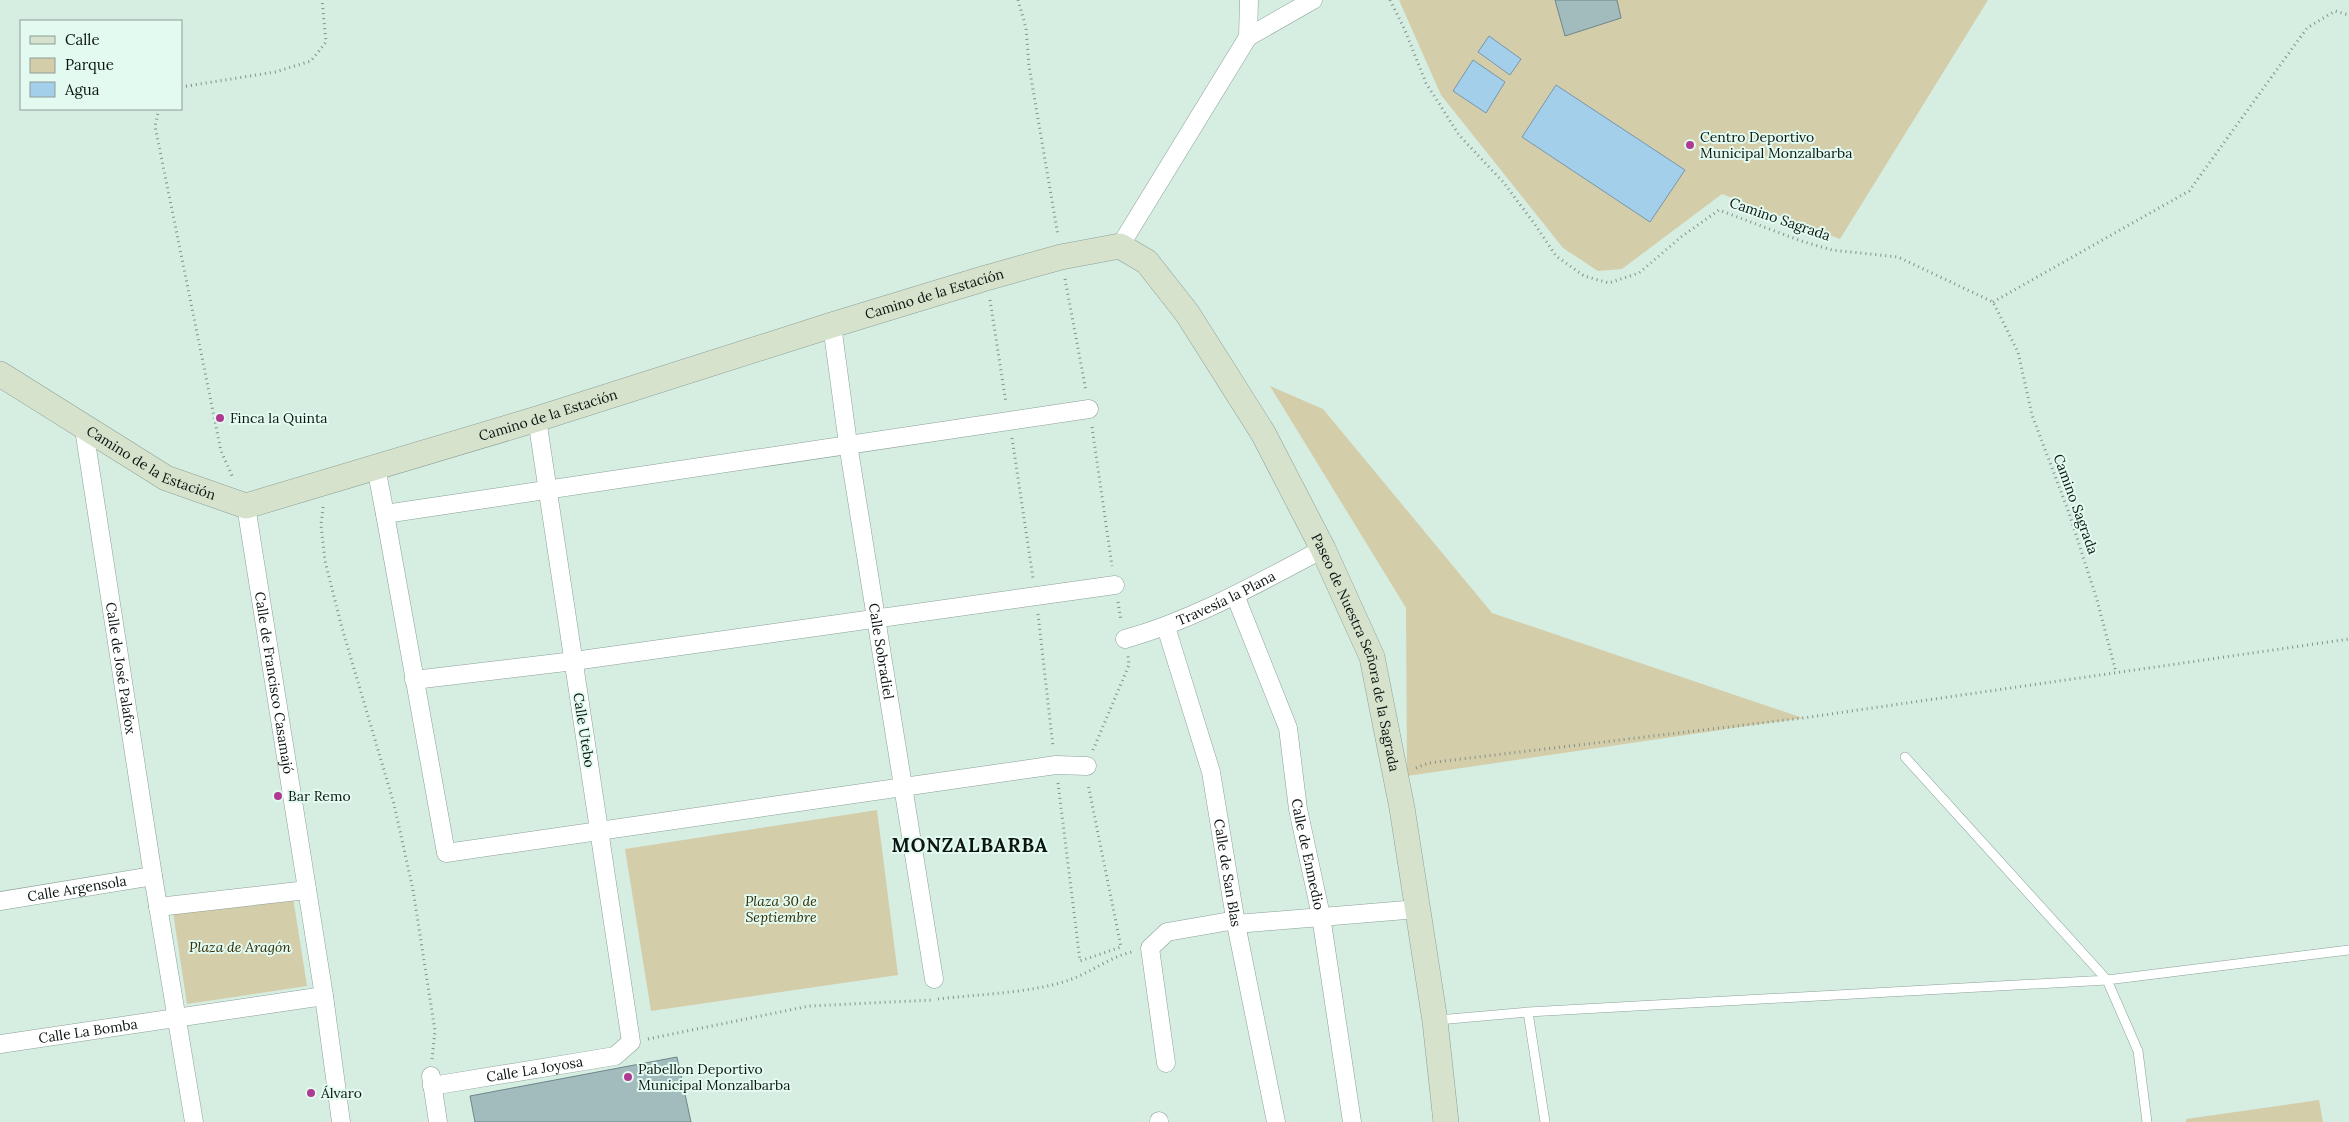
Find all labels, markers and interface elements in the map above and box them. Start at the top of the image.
legend [20,20,182,110]
text: Calle [65,30,100,49]
text: Parque [65,55,114,74]
text: Agua [64,80,100,99]
place label: Centro Deportivo Municipal Monzalbarba [1700,128,1852,162]
marker: Centro Deportivo Municipal Monzalbarba [1684,139,1696,151]
street label: Camino Sagrada [1727,193,1833,245]
street label: Camino de la Estación [863,264,1006,323]
street label: Camino de la Estación [476,385,620,445]
place label: Finca la Quinta [230,409,328,427]
marker: Finca la Quinta [214,412,226,424]
street label: Camino de la Estación [83,422,219,504]
street label: Camino Sagrada [2049,451,2103,557]
street label: Paseo de Nuestra Señora de la Sagrada [1307,530,1404,773]
street label: Travesía la Plana [1174,567,1278,629]
street label: Calle de Francisco Casamajó [251,590,298,775]
street label: Calle de José Palafox [102,601,140,736]
street label: Calle Sobradiel [865,602,898,701]
street label: Calle Utebo [569,691,599,769]
place label: Bar Remo [288,787,351,805]
marker: Bar Remo [272,790,284,802]
street label: Calle de Enmedio [1288,797,1328,912]
street label: Calle de San Blas [1210,818,1245,928]
district label: MONZALBARBA [892,833,1048,857]
street label: Calle Argensola [26,871,128,905]
park label: Plaza 30 de Septiembre [745,892,817,926]
park label: Plaza de Aragón [189,938,291,956]
street label: Calle La Bomba [37,1015,139,1047]
street label: Calle La Joyosa [485,1052,584,1086]
place label: Pabellon Deportivo Municipal Monzalbarba [638,1060,790,1094]
marker: Pabellon Deportivo Municipal Monzalbarba [622,1071,634,1083]
place label: Álvaro [320,1084,362,1102]
marker: Álvaro [305,1087,317,1099]

